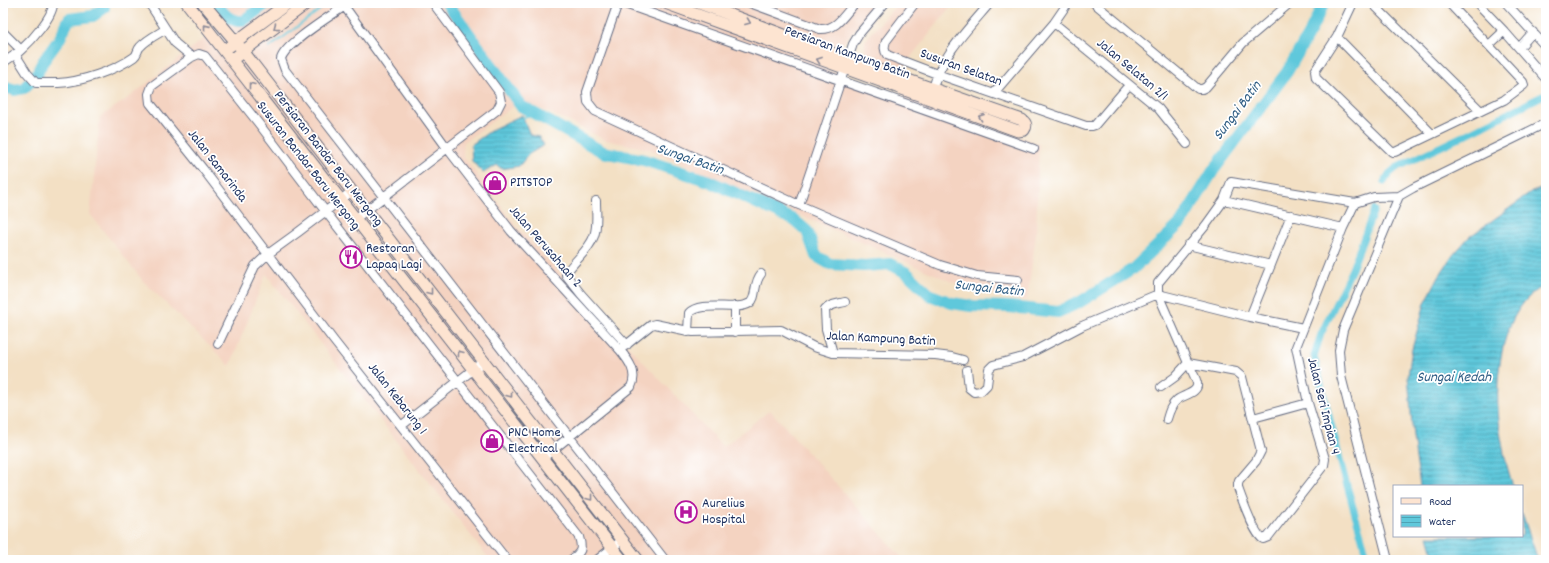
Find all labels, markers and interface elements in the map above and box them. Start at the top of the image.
one-way arrow [745,17,752,25]
street label: Persiaran Kampung Batin [781,21,913,85]
one-way arrow [273,22,280,29]
one-way arrow [203,24,210,31]
street label: Jalan Selatan 2/1 [1092,34,1172,106]
street label: Susuran Selatan [917,44,1005,92]
one-way arrow [816,56,823,64]
water label: Sungai Batin [1208,76,1268,145]
one-way arrow [249,82,256,89]
street label: Persiaran Bandar Baru Mergong [269,87,387,231]
street label: Susuran Bandar Baru Mergong [251,97,365,235]
one-way arrow [978,114,985,122]
street label: Jalan Samarinda [182,125,252,207]
water label: Sungai Batin [654,138,727,182]
shop icon: PITSTOP [482,170,508,196]
place label: PITSTOP [510,173,552,193]
street label: Jalan Perusahaan 2 [504,202,586,292]
place label: Restoran Lapaq Lagi [366,239,422,275]
restaurant icon: Restoran Lapaq Lagi [338,244,364,270]
water label: Sungai Batin [953,274,1026,304]
one-way arrow [425,288,432,295]
street label: Jalan Kampung Batin [826,326,936,352]
one-way arrow [458,350,465,357]
street label: Jalan Seri Impian 4 [1301,355,1345,457]
street label: Jalan Kebarung 1 [362,359,432,439]
water label: Sungai Kedah [1417,367,1492,389]
one-way arrow [505,391,512,398]
place label: PNC Home Electrical [508,423,561,459]
shop icon: PNC Home Electrical [479,428,505,454]
legend [1393,485,1523,537]
one-way arrow [585,493,592,500]
place label: Aurelius Hospital [702,494,746,530]
text: Road [1429,494,1451,511]
hospital icon: Aurelius Hospital [673,499,699,525]
text: Water [1429,514,1456,531]

